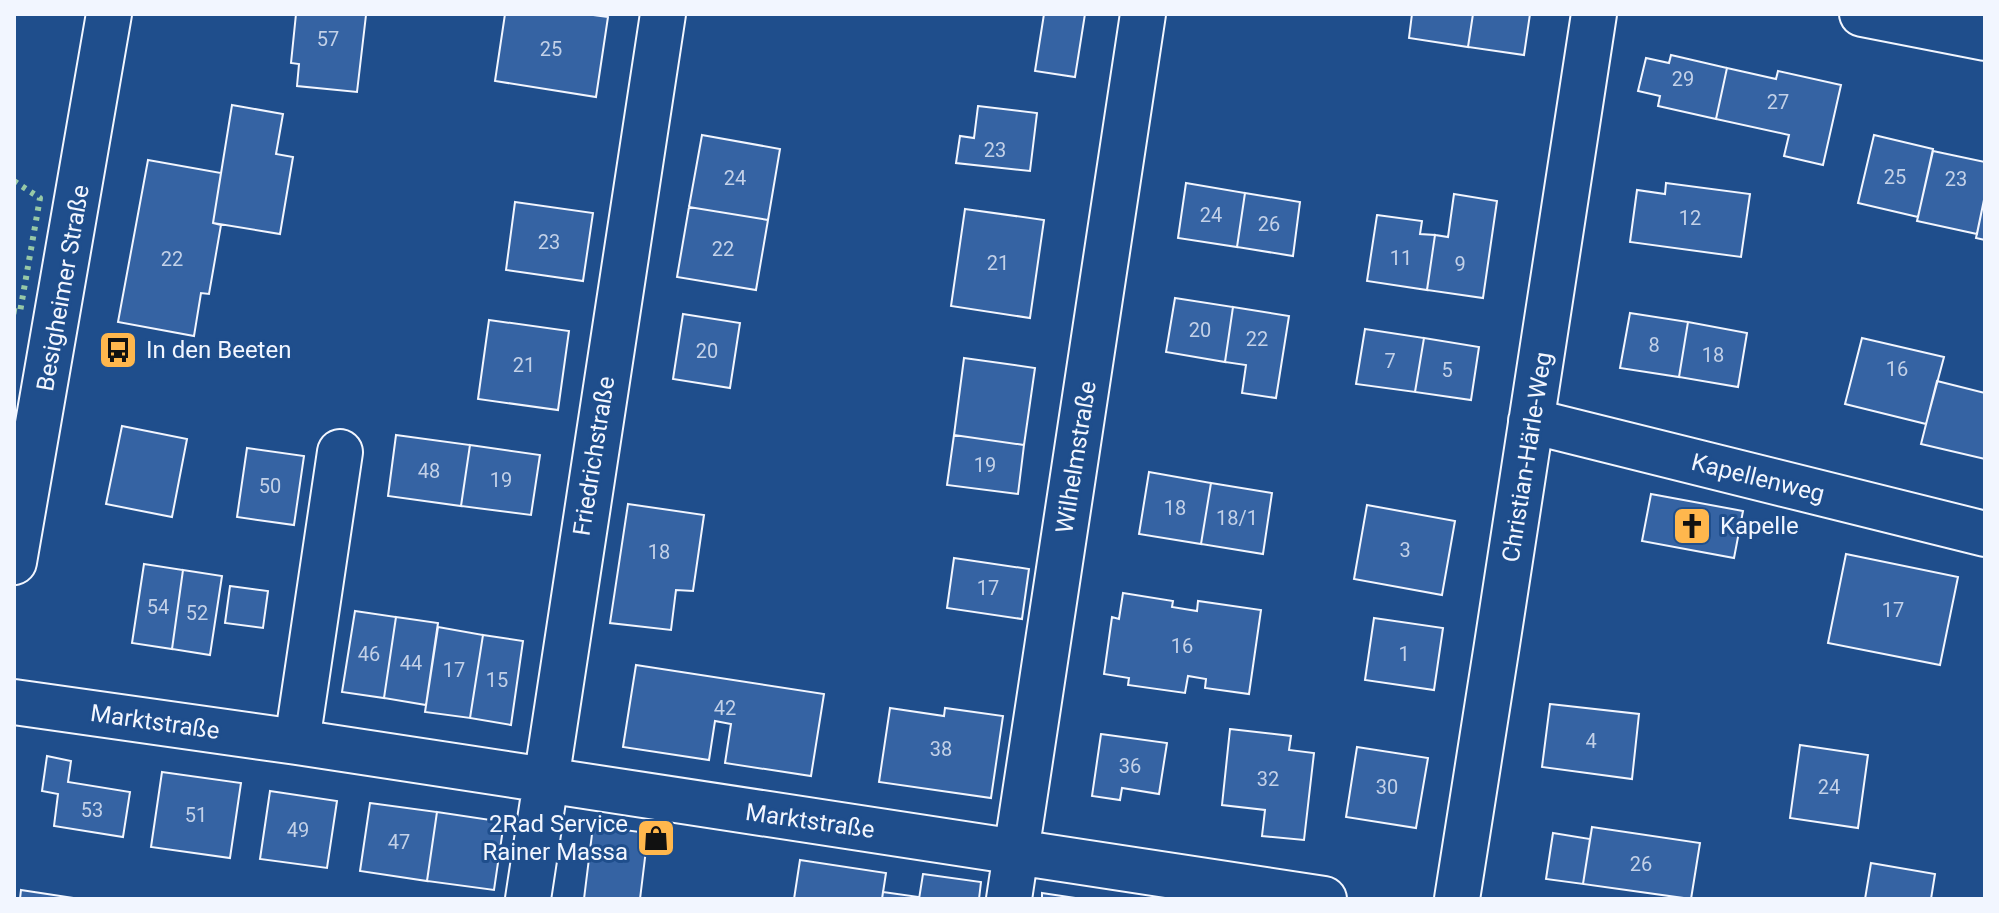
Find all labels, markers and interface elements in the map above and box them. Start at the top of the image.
house number: 57 [317,27,339,51]
house number: 25 [540,37,562,61]
house number: 29 [1672,67,1694,91]
house number: 27 [1767,90,1789,114]
house number: 23 [984,138,1006,162]
house number: 25 [1884,165,1906,189]
house number: 24 [724,166,746,190]
house number: 23 [1945,167,1967,191]
street label: Besigheimer Straße [31,183,95,393]
house number: 24 [1200,203,1222,227]
house number: 12 [1679,206,1701,230]
house number: 26 [1258,212,1280,236]
house number: 23 [538,230,560,254]
house number: 22 [712,237,734,261]
house number: 11 [1390,246,1412,270]
house number: 22 [161,247,183,271]
house number: 21 [987,251,1009,275]
house number: 9 [1454,252,1466,276]
house number: 20 [1189,318,1211,342]
house number: 22 [1246,327,1268,351]
bus stop icon: In den Beeten [97,329,139,371]
house number: 8 [1648,333,1660,357]
place label: In den Beeten [146,336,291,364]
house number: 20 [696,339,718,363]
house number: 18 [1702,343,1724,367]
house number: 7 [1384,349,1396,373]
street label: Christian-Härle-Weg [1497,350,1557,564]
house number: 21 [513,353,535,377]
house number: 16 [1886,357,1908,381]
house number: 5 [1441,358,1453,382]
street label: Friedrichstraße [568,374,620,538]
street label: Wilhelmstraße [1050,379,1102,535]
street label: Kapellenweg [1689,448,1827,508]
house number: 19 [974,453,996,477]
house number: 48 [418,459,440,483]
house number: 19 [490,468,512,492]
house number: 50 [259,474,281,498]
house number: 18 [1164,496,1186,520]
church icon: Kapelle [1671,505,1713,547]
house number: 18/1 [1216,506,1258,530]
place label: Kapelle [1720,512,1799,540]
house number: 3 [1399,538,1411,562]
house number: 18 [648,540,670,564]
house number: 17 [977,576,999,600]
house number: 54 [147,595,169,619]
house number: 17 [1882,598,1904,622]
house number: 52 [186,601,208,625]
house number: 16 [1171,634,1193,658]
house number: 46 [358,642,380,666]
house number: 1 [1398,642,1410,666]
house number: 44 [400,651,422,675]
house number: 17 [443,658,465,682]
house number: 15 [486,668,508,692]
house number: 42 [714,696,736,720]
street label: Marktstraße [89,699,221,745]
house number: 4 [1585,729,1597,753]
house number: 38 [930,737,952,761]
house number: 36 [1119,754,1141,778]
house number: 32 [1257,767,1279,791]
house number: 30 [1376,775,1398,799]
house number: 24 [1818,775,1840,799]
house number: 53 [81,798,103,822]
street label: Marktstraße [744,798,876,844]
house number: 51 [185,803,207,827]
place label: 2Rad Service Rainer Massa [482,810,628,866]
shop icon: 2Rad Service Rainer Massa [635,817,677,859]
house number: 49 [287,818,309,842]
house number: 47 [388,830,410,854]
house number: 26 [1630,852,1652,876]

